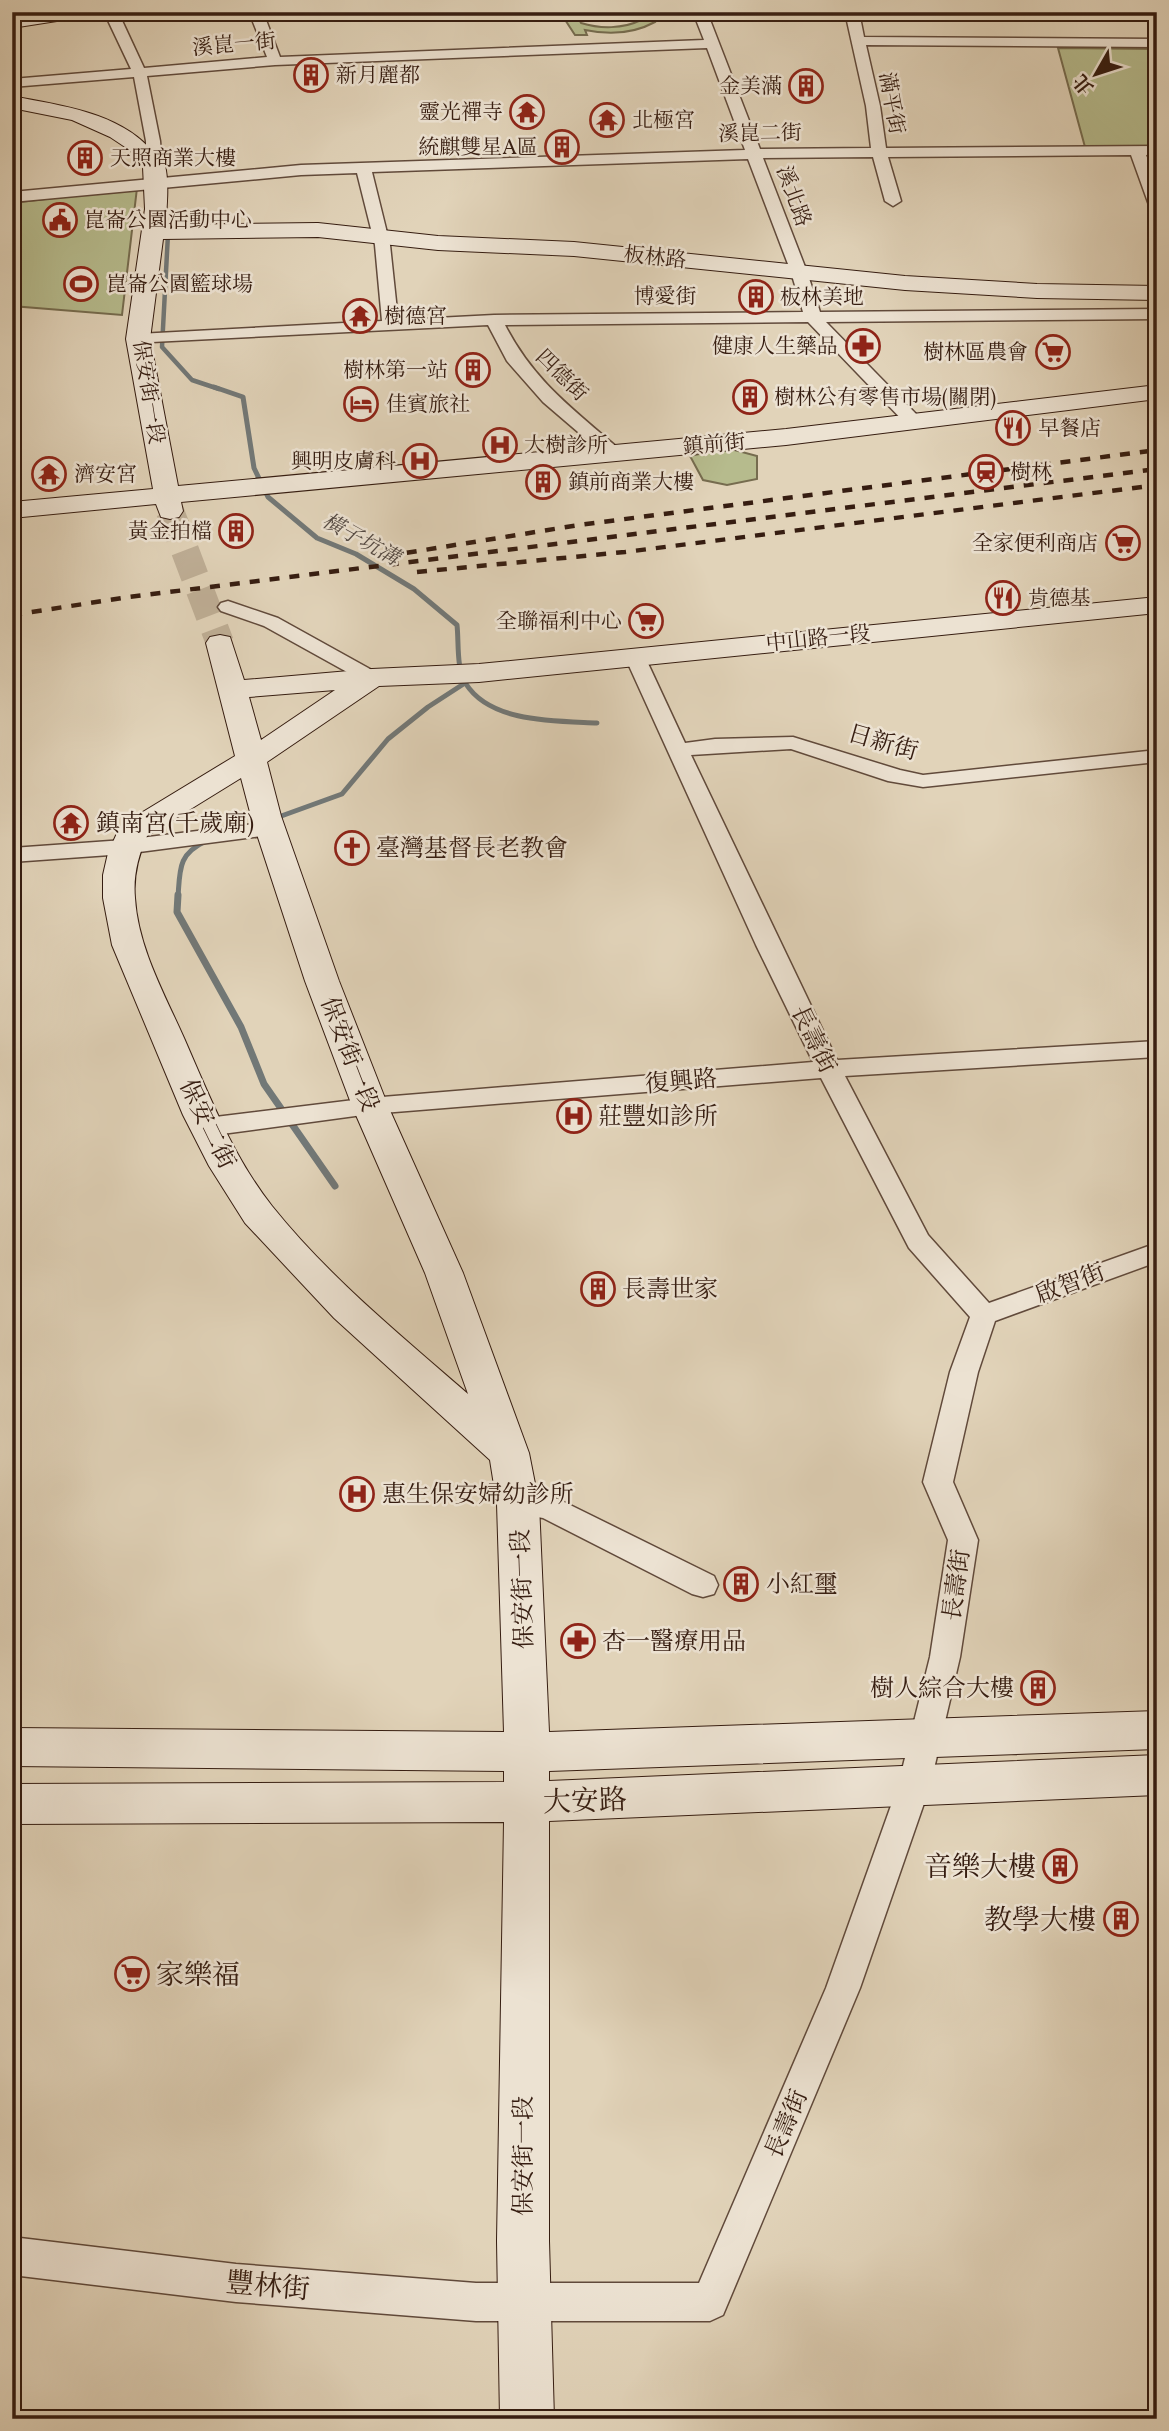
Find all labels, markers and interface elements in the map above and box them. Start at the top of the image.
street label: 溪崑一街 [191,27,277,64]
north arrow [1060,38,1130,108]
building icon: 新月麗都 [292,56,330,94]
place label: 新月麗都 [336,62,420,91]
building icon: 金美滿 [787,67,825,105]
text: 北 [1068,68,1100,99]
street label: 滿平街 [871,70,910,137]
place label: 金美滿 [719,73,782,102]
temple icon: 靈光禪寺 [508,93,546,131]
place label: 靈光禪寺 [419,99,503,128]
temple icon: 北極宮 [588,101,626,139]
place label: 北極宮 [632,107,695,136]
street label: 溪崑二街 [718,119,802,150]
building icon: 統麒雙星A區 [543,128,581,166]
place label: 統麒雙星A區 [418,134,538,163]
building icon: 天照商業大樓 [66,139,104,177]
place label: 天照商業大樓 [110,145,236,174]
street label: 溪北路 [768,162,817,231]
public building icon: 崑崙公園活動中心 [41,201,79,239]
place label: 崑崙公園活動中心 [84,207,252,236]
street label: 板林路 [622,241,688,276]
sports icon: 崑崙公園籃球場 [62,265,100,303]
place label: 崑崙公園籃球場 [106,271,253,300]
building icon: 板林美地 [737,278,775,316]
street label: 博愛街 [634,283,697,312]
place label: 板林美地 [780,284,864,313]
temple icon: 樹德宮 [341,297,379,335]
place label: 樹德宮 [384,303,447,332]
pharmacy icon: 健康人生藥品 [844,327,882,365]
place label: 健康人生藥品 [712,333,838,362]
supermarket icon: 樹林區農會 [1034,333,1072,371]
street label: 保安街一段 [125,338,170,446]
place label: 樹林區農會 [923,339,1028,368]
street label: 四德街 [528,344,593,409]
building icon: 樹林第一站 [454,351,492,389]
place label: 樹林第一站 [343,357,448,386]
building icon: 樹林公有零售市場(關閉) [731,378,769,416]
place label: 樹林公有零售市場(關閉) [774,384,996,413]
hotel icon: 佳賓旅社 [342,385,380,423]
place label: 佳賓旅社 [386,391,470,420]
restaurant icon: 早餐店 [994,409,1032,447]
place label: 早餐店 [1038,415,1101,444]
hospital icon: 大樹診所 [481,426,519,464]
street label: 鎮前街 [681,428,747,463]
place label: 大樹診所 [524,432,608,461]
hospital icon: 興明皮膚科 [401,442,439,480]
place label: 興明皮膚科 [291,448,396,477]
station icon: 樹林 [967,453,1005,491]
temple icon: 濟安宮 [30,455,68,493]
place label: 樹林 [1010,459,1052,488]
place label: 濟安宮 [74,461,137,490]
building icon: 鎮前商業大樓 [524,463,562,501]
place label: 鎮前商業大樓 [568,469,694,498]
water label: 橫子坑溝 [317,507,407,575]
building icon: 黃金拍檔 [217,512,255,550]
place label: 黃金拍檔 [128,518,212,547]
supermarket icon: 全家便利商店 [1104,524,1142,562]
place label: 全家便利商店 [972,530,1098,559]
restaurant icon: 肯德基 [984,579,1022,617]
place label: 肯德基 [1028,585,1091,614]
supermarket icon: 全聯福利中心 [627,602,665,640]
place label: 全聯福利中心 [496,608,622,637]
street label: 中山路一段 [764,620,872,659]
street label: 日新街 [843,718,922,770]
temple icon: 鎮南宮(千歲廟) [52,804,90,842]
place label: 鎮南宮(千歲廟) [96,808,254,842]
church icon: 臺灣基督長老教會 [333,829,371,867]
place label: 臺灣基督長老教會 [376,833,568,867]
street label: 保安街一段 [311,993,386,1117]
street label: 長壽街 [781,1000,843,1080]
street label: 復興路 [644,1063,719,1103]
street label: 保安二街 [170,1074,243,1175]
hospital icon: 莊豐如診所 [555,1097,593,1135]
place label: 莊豐如診所 [598,1101,718,1135]
street label: 啟智街 [1031,1256,1110,1314]
building icon: 長壽世家 [579,1270,617,1308]
place label: 長壽世家 [622,1274,718,1308]
hospital icon: 惠生保安婦幼診所 [338,1475,376,1513]
place label: 惠生保安婦幼診所 [382,1479,574,1513]
street label: 保安街一段 [505,1528,543,1649]
street label: 長壽街 [936,1547,980,1623]
building icon: 小紅璽 [722,1565,760,1603]
place label: 小紅璽 [766,1569,838,1603]
pharmacy icon: 杏一醫療用品 [559,1622,597,1660]
place label: 杏一醫療用品 [602,1626,746,1660]
building icon: 樹人綜合大樓 [1019,1669,1057,1707]
place label: 樹人綜合大樓 [870,1673,1014,1707]
street label: 大安路 [542,1782,628,1823]
building icon: 音樂大樓 [1041,1847,1079,1885]
place label: 音樂大樓 [924,1849,1036,1888]
building icon: 教學大樓 [1102,1900,1140,1938]
place label: 教學大樓 [984,1902,1096,1941]
supermarket icon: 家樂福 [113,1955,151,1993]
place label: 家樂福 [156,1957,240,1996]
street label: 長壽街 [758,2085,818,2165]
street label: 保安街一段 [508,2096,542,2216]
street label: 豐林街 [224,2264,311,2311]

